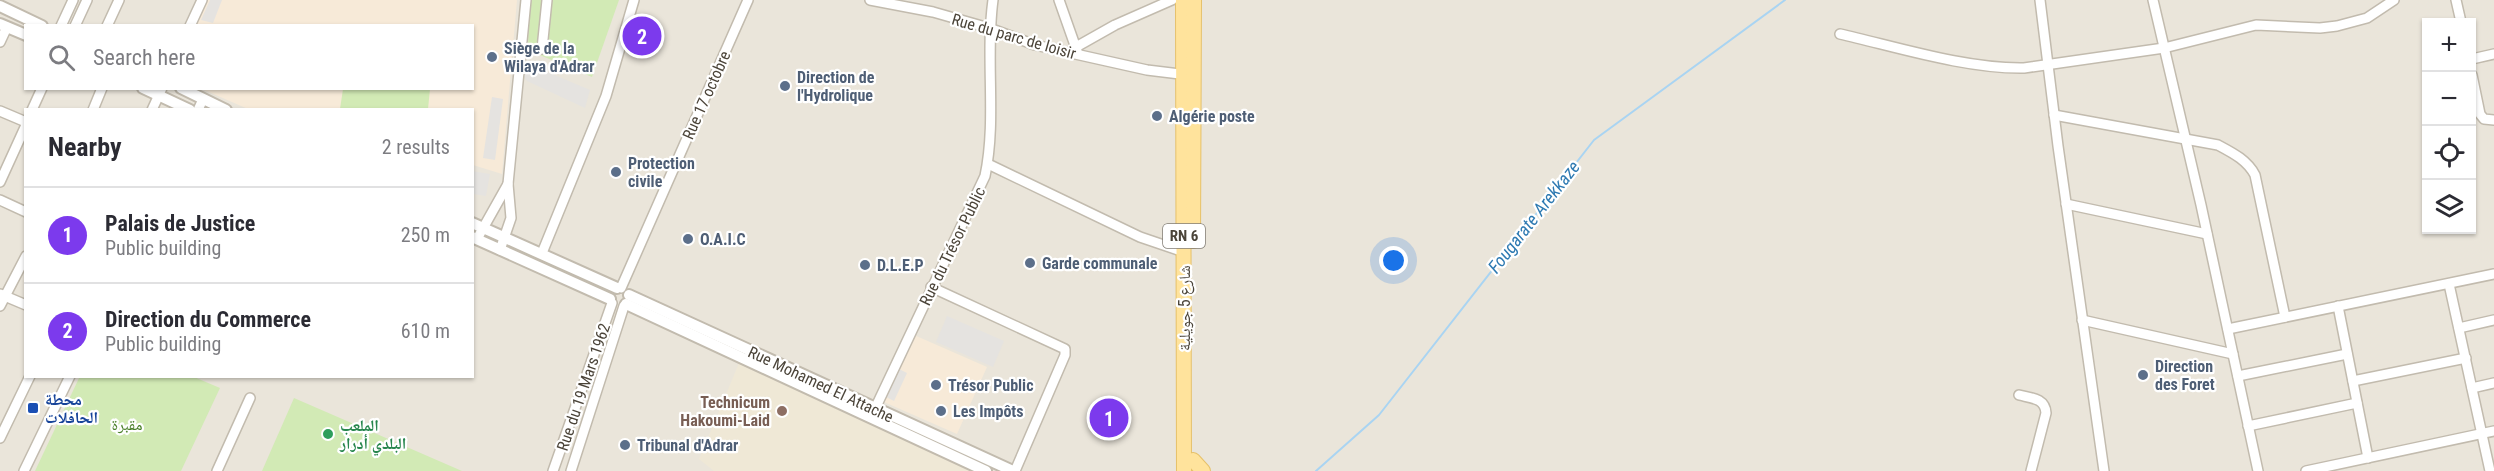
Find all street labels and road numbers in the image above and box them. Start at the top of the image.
street label: Rue du parc de loisir [950,10,1078,63]
street label: Rue 17 octobre [678,48,734,142]
street label: Rue du Trésor Public [916,184,989,309]
road number: RN 6 [1163,224,1205,248]
street label: شارع 5 جويلية [1175,265,1195,351]
street label: Rue du 19 Mars 1962 [553,321,614,453]
street label: Rue Mohamed El Attache [745,342,896,426]

